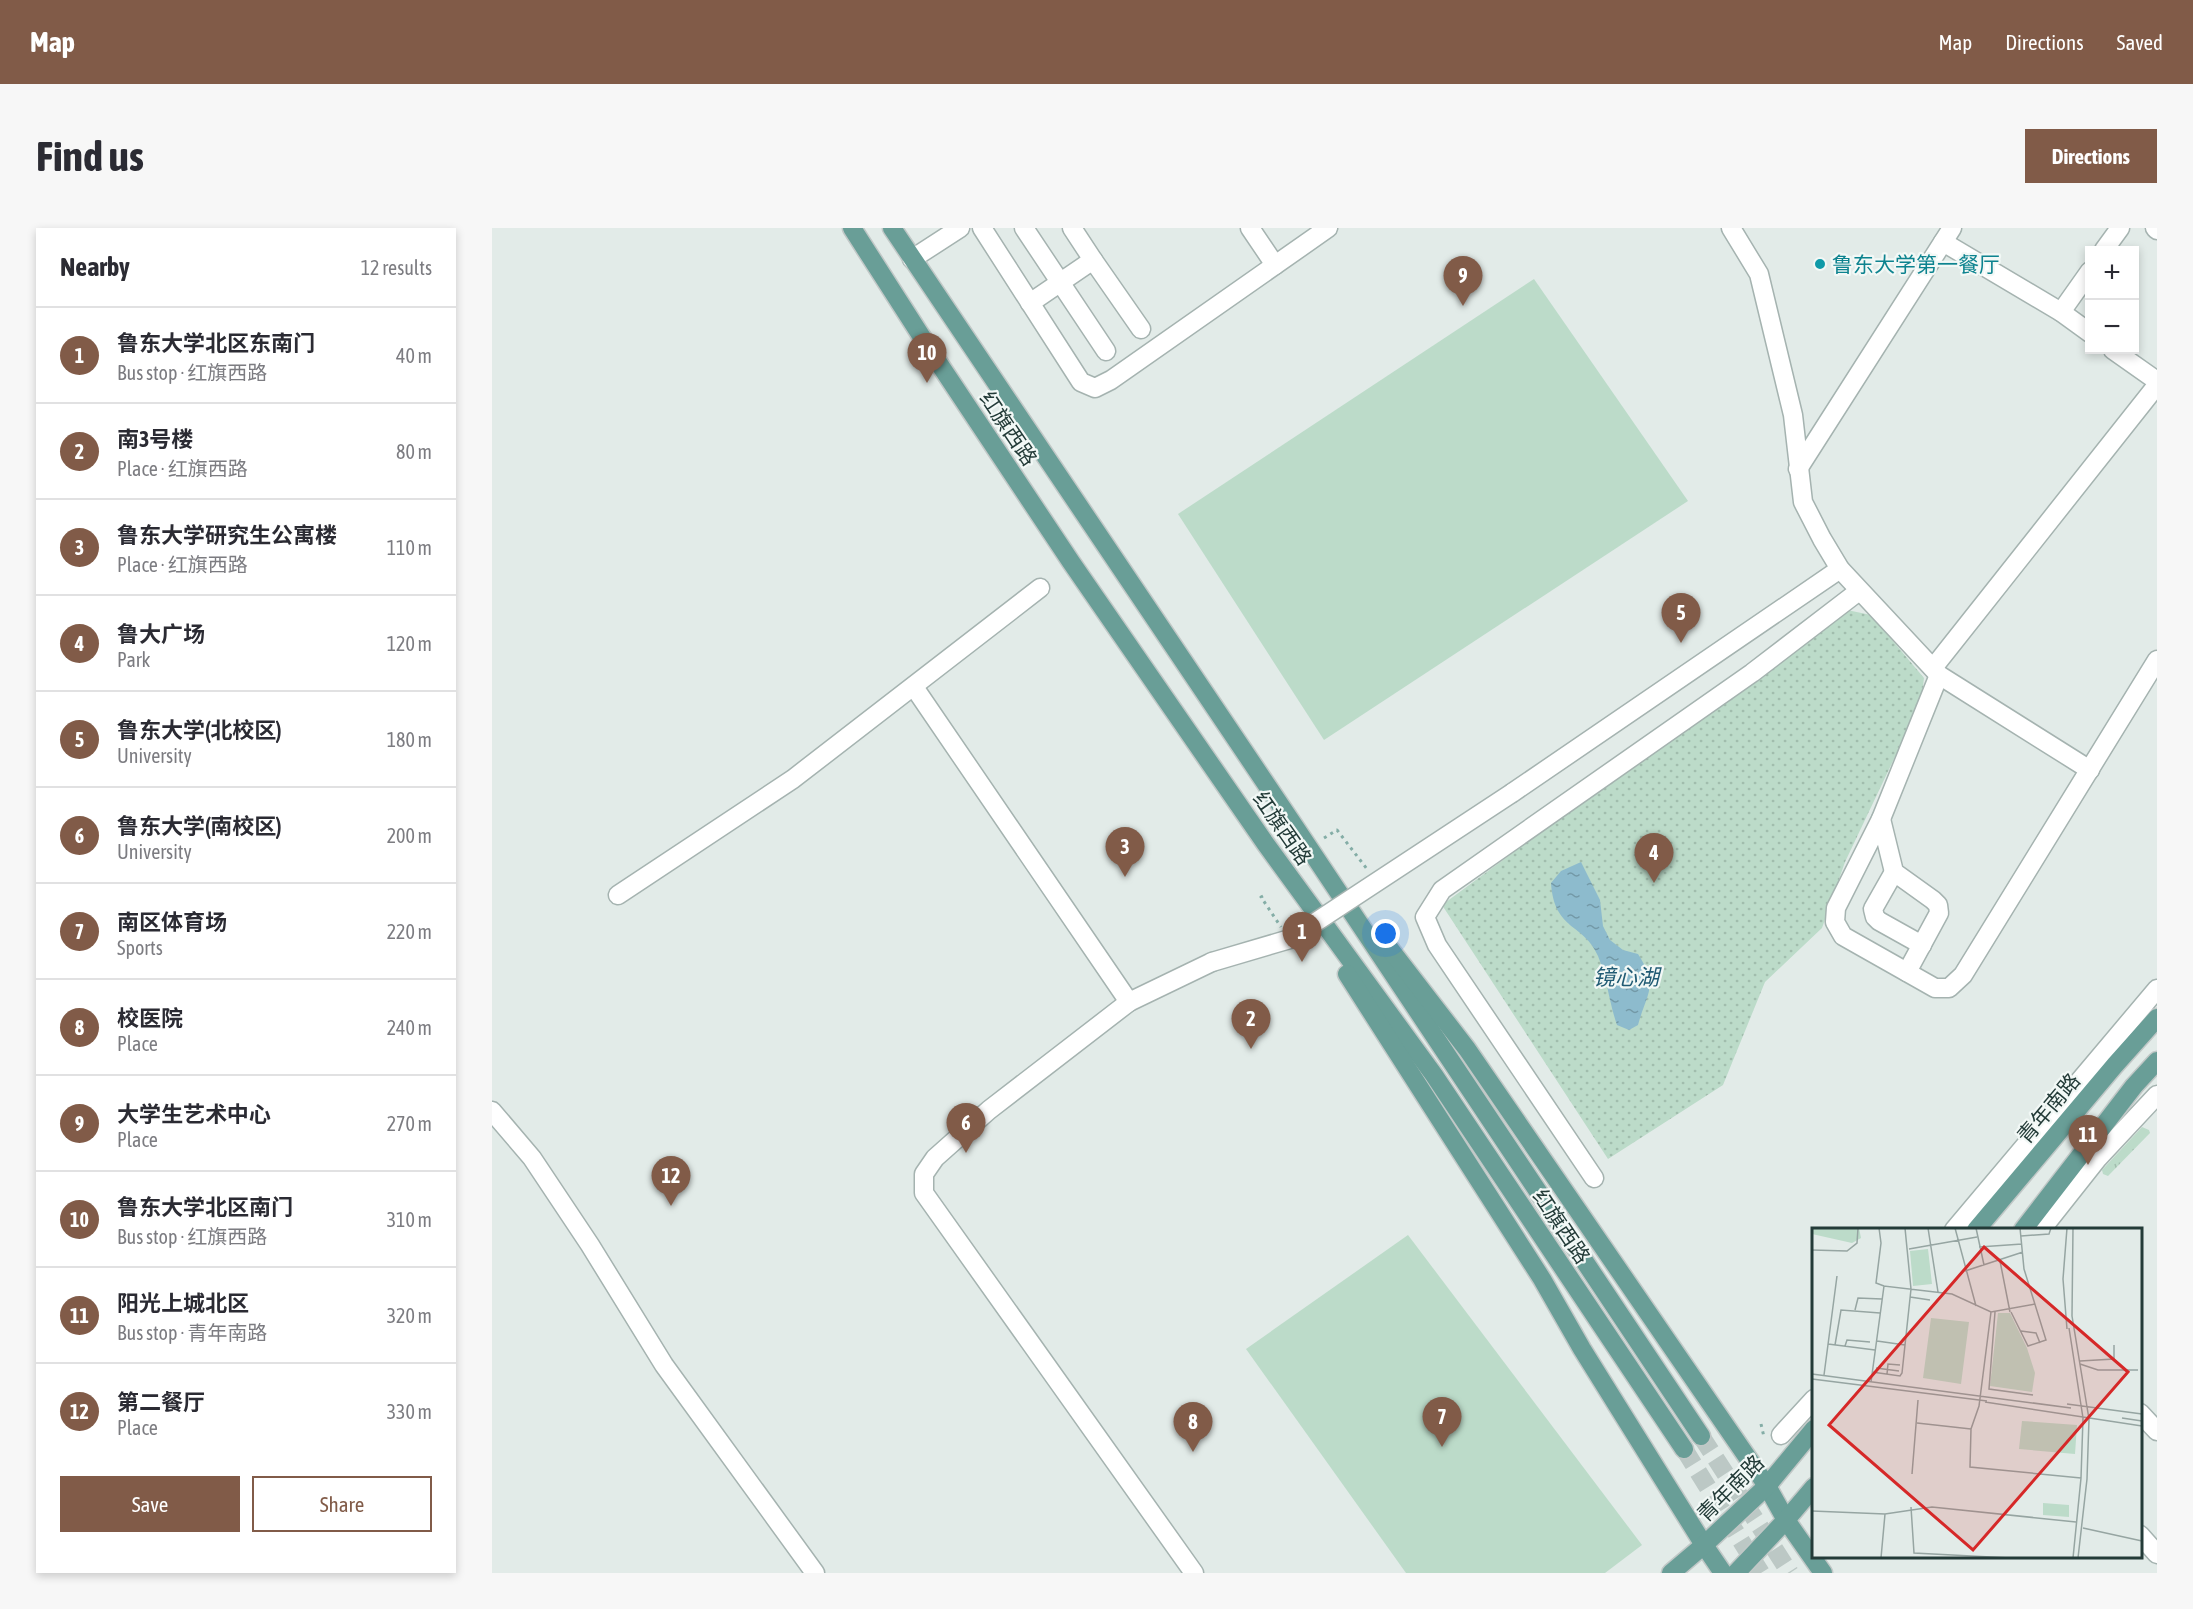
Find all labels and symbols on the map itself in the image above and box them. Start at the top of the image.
place label: 鲁东大学第一餐厅 [1832,252,2000,276]
pin: 9 [1444,256,1482,306]
marker: 鲁东大学第一餐厅 [1813,257,1827,271]
pin: 10 [908,334,946,383]
street label: 红旗西路 [976,386,1042,470]
pin: 5 [1662,594,1700,643]
street label: 红旗西路 [1249,787,1317,869]
pin: 3 [1106,828,1144,877]
pin: 4 [1634,834,1674,883]
pin: 1 [1282,912,1322,962]
your location [1371,919,1400,948]
water label: 镜心湖 [1593,964,1662,990]
pin: 2 [1232,1000,1270,1049]
street label: 青年南路 [2012,1068,2084,1148]
pin: 6 [946,1104,986,1153]
pin: 11 [2068,1116,2108,1165]
pin: 12 [652,1156,690,1206]
street label: 红旗西路 [1529,1184,1595,1268]
inset map [1812,1228,2142,1558]
pin: 7 [1422,1398,1462,1447]
pin: 8 [1174,1402,1212,1452]
street label: 青年南路 [1692,1450,1768,1526]

